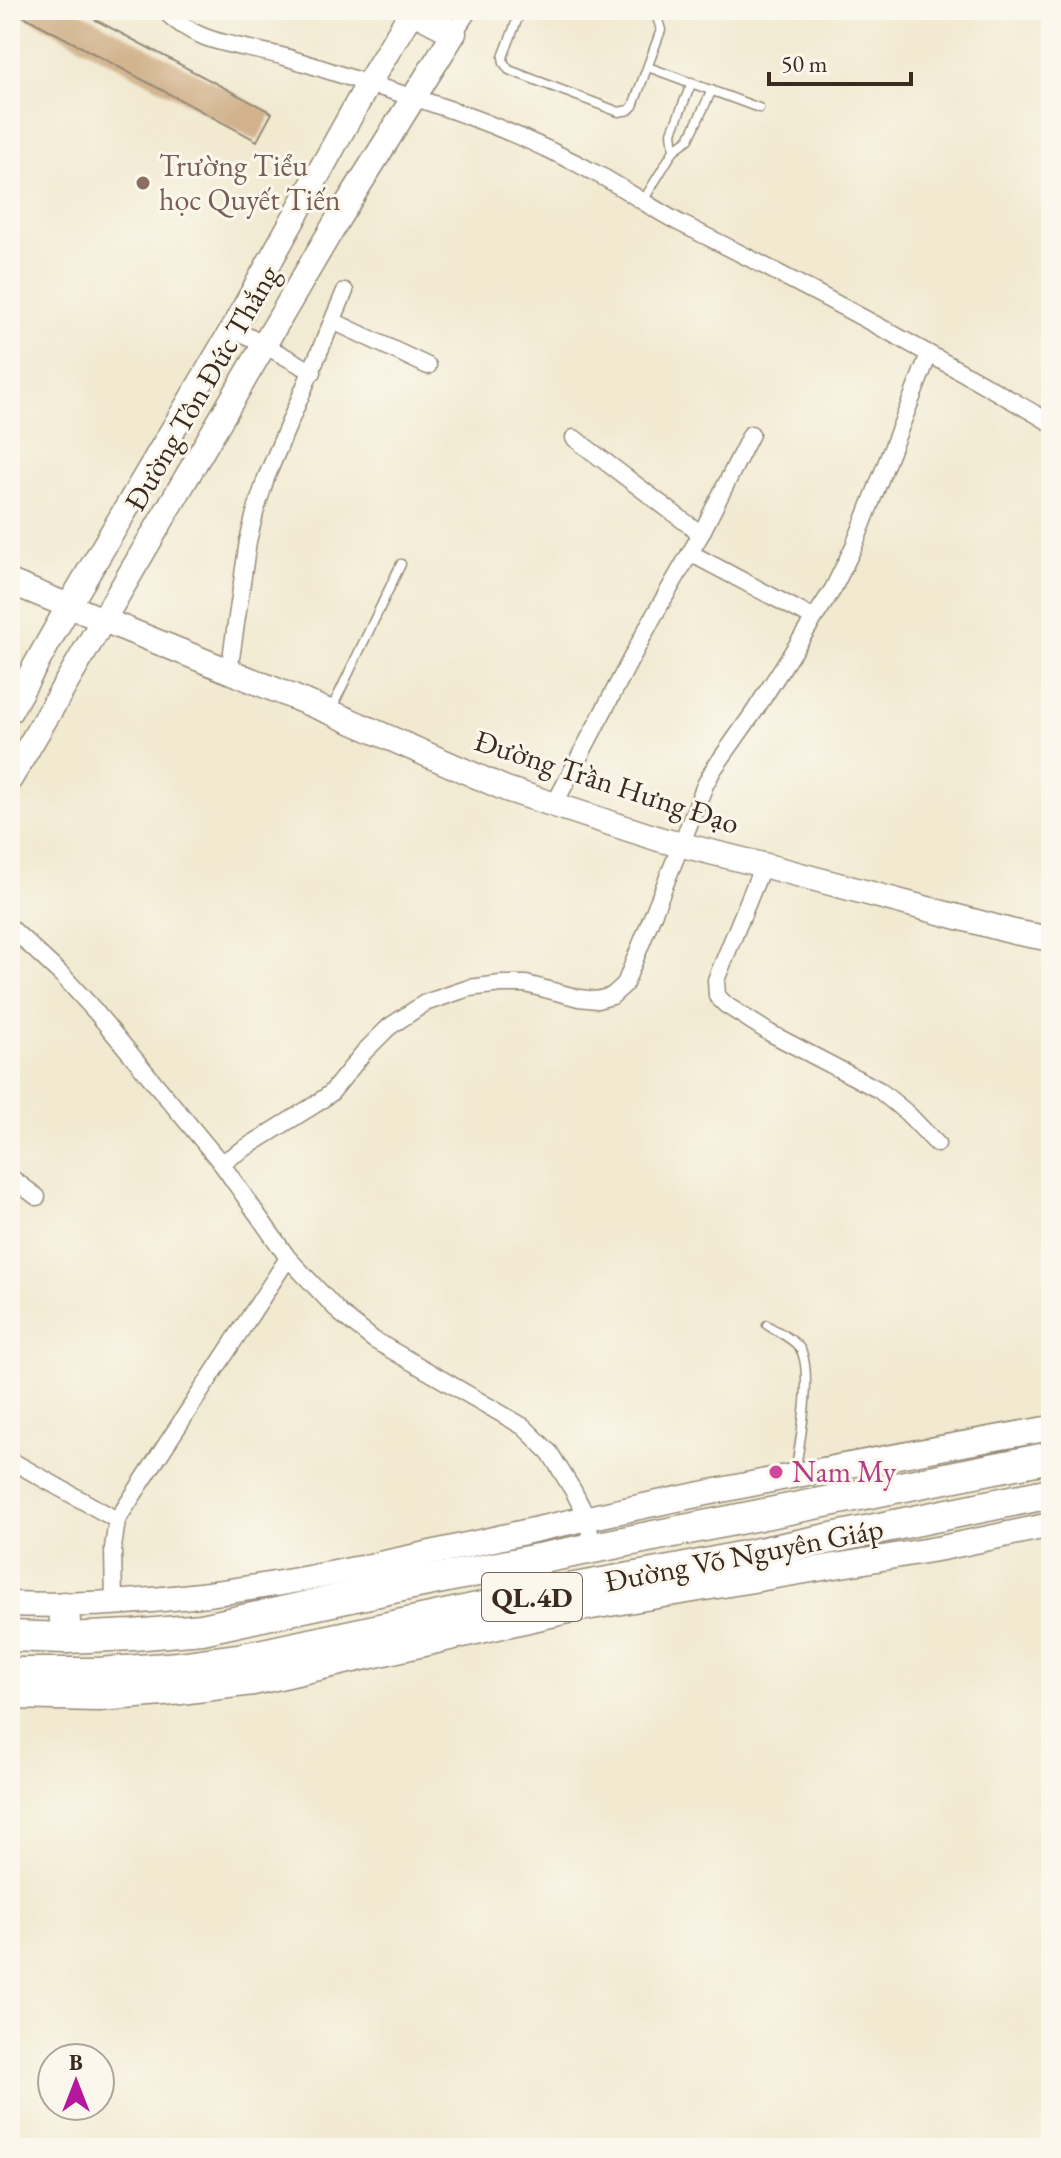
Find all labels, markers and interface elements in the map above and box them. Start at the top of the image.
scale bar [769,36,911,86]
text: 50 m [781,48,828,79]
place label: Trường Tiểu học Quyết Tiến [159,146,341,219]
marker: Trường Tiểu học Quyết Tiến [134,174,152,192]
street label: Đường Tôn Đức Thắng [115,257,288,518]
street label: Đường Trần Hưng Đạo [470,720,744,843]
place label: Nam My [792,1452,897,1491]
marker: Nam My [767,1463,785,1481]
street label: Đường Võ Nguyên Giáp [601,1508,886,1601]
road number: QL.4D [482,1573,582,1621]
north arrow [36,2042,116,2122]
text: B [69,2048,83,2077]

